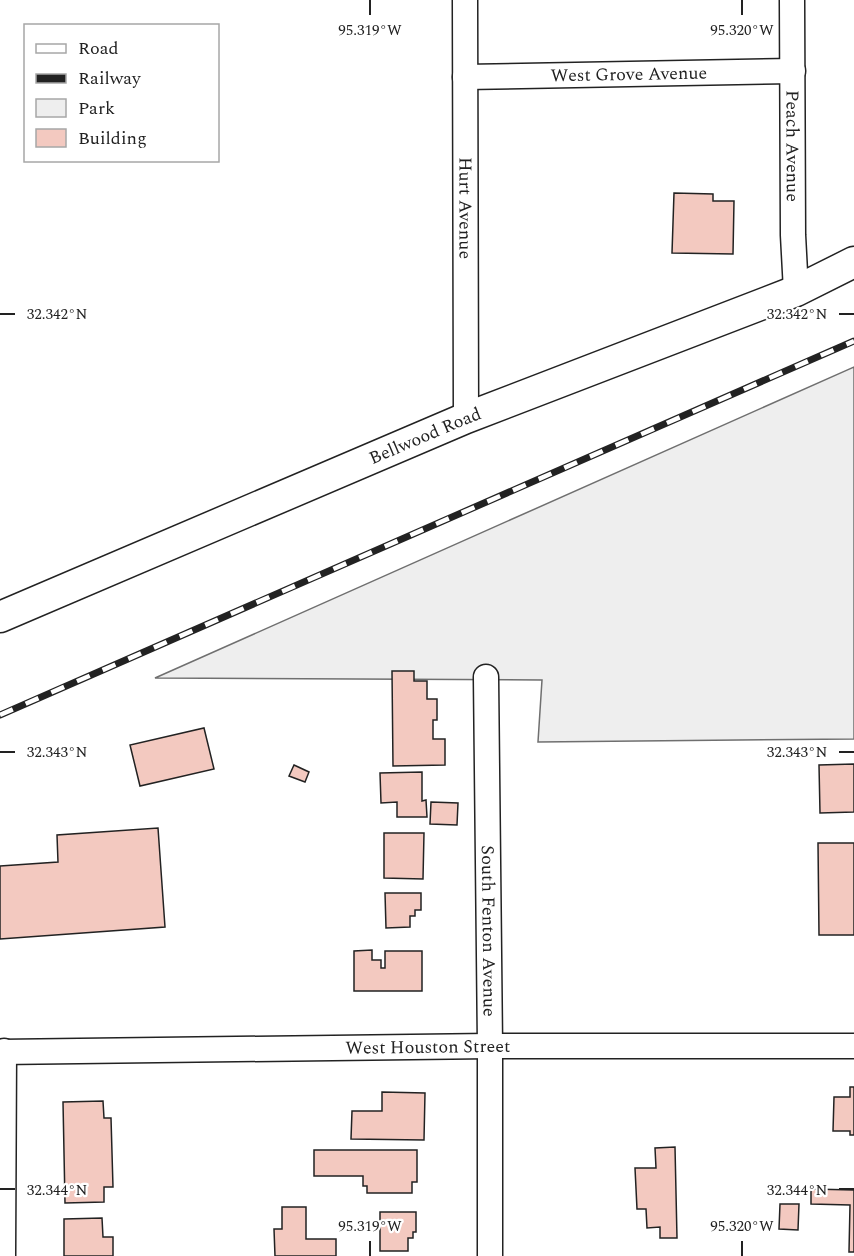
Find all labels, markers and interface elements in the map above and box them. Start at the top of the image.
text: 95.319°W [338,19,402,42]
text: 95.320°W [710,19,774,42]
legend [24,24,219,162]
text: Road [78,35,119,62]
street label: West Grove Avenue [550,60,707,89]
text: Railway [78,65,142,92]
street label: Peach Avenue [778,90,806,202]
text: Park [78,95,115,122]
text: Building [78,125,147,152]
street label: Hurt Avenue [451,157,479,259]
text: 32.342°N [27,303,87,326]
text: 32.342°N [767,303,827,326]
street label: Bellwood Road [365,400,485,472]
text: 32.343°N [27,741,87,764]
text: 32.343°N [767,741,827,764]
street label: South Fenton Avenue [474,845,503,1017]
street label: West Houston Street [345,1033,510,1062]
text: 32.344°N [27,1179,87,1202]
text: 32.344°N [767,1179,827,1202]
text: 95.319°W [338,1215,402,1238]
text: 95.320°W [710,1215,774,1238]

